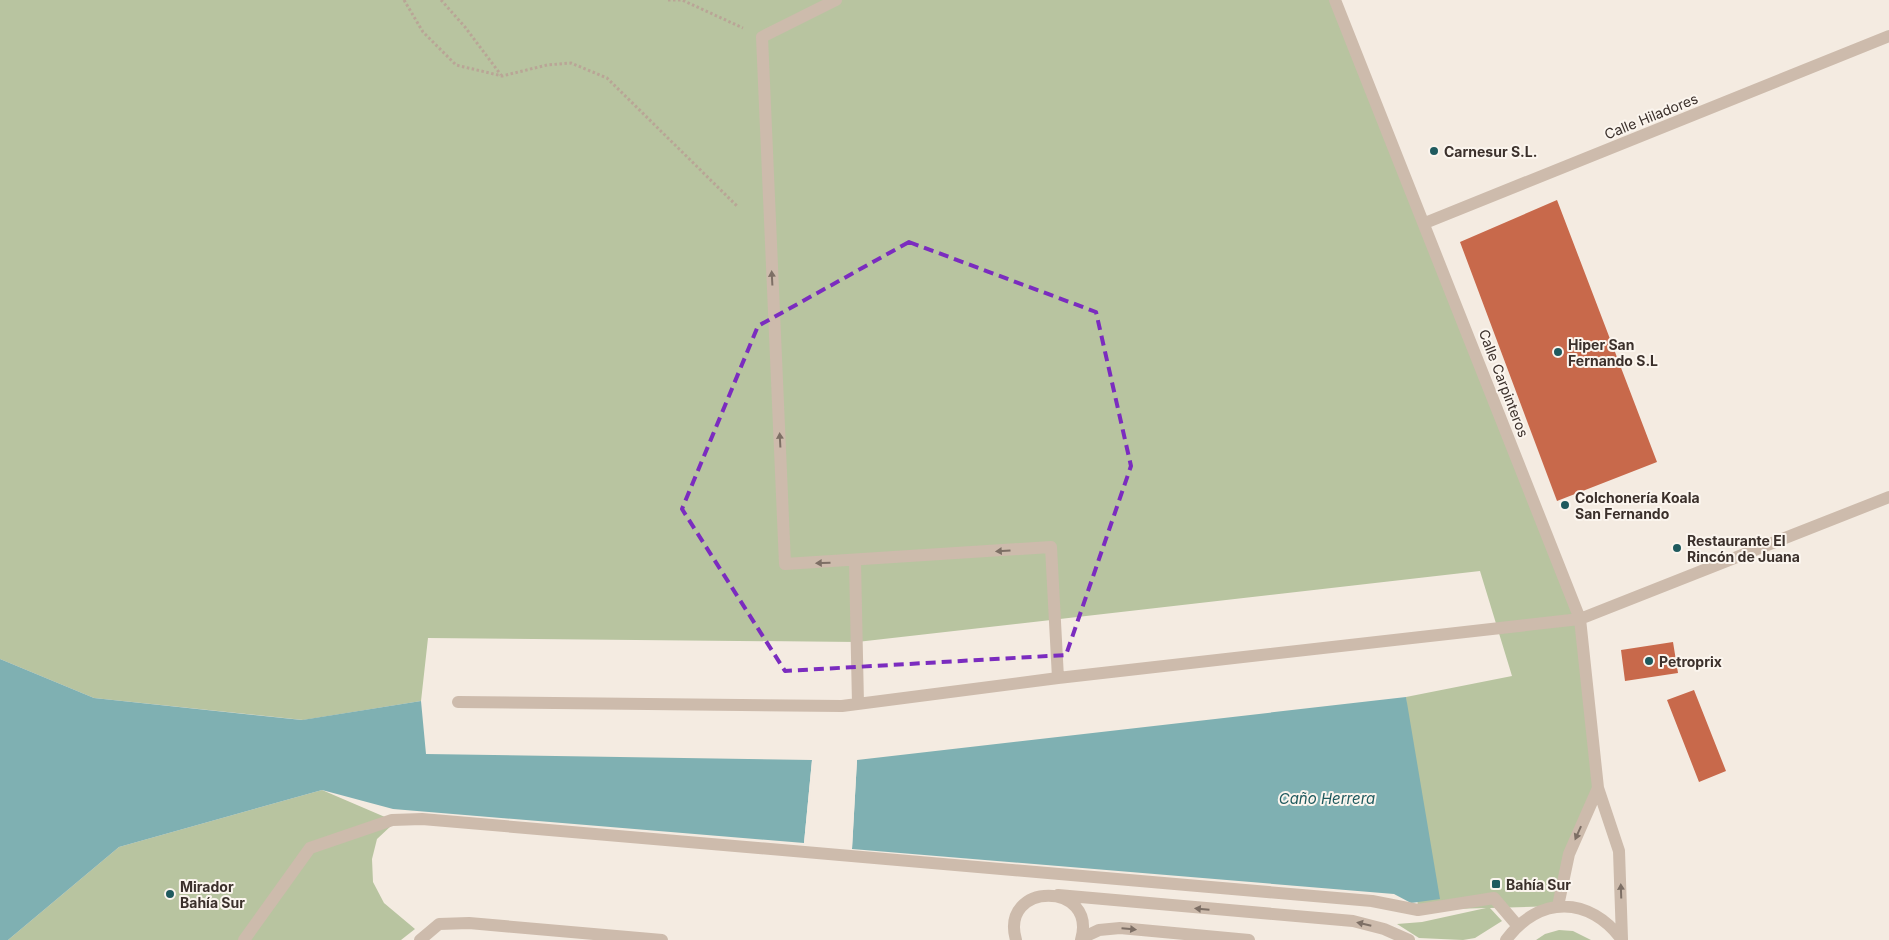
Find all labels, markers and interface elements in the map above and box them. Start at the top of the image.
street label: Calle Hiladores [1602,89,1700,143]
place label: Carnesur S.L. [1444,143,1537,160]
marker: Carnesur S.L. [1428,145,1440,157]
one-way arrow [768,270,776,286]
street label: Calle Carpinteros [1476,327,1532,439]
place label: Hiper San Fernando S.L [1568,336,1658,369]
marker: Hiper San Fernando S.L [1552,346,1564,358]
one-way arrow [776,432,784,448]
place label: Colchonería Koala San Fernando [1575,489,1700,522]
marker: Colchonería Koala San Fernando [1559,499,1571,511]
place label: Restaurante El Rincón de Juana [1687,532,1800,565]
marker: Restaurante El Rincón de Juana [1671,542,1683,554]
one-way arrow [994,547,1010,555]
one-way arrow [815,559,831,567]
place label: Petroprix [1659,653,1722,670]
marker: Petroprix [1643,655,1655,667]
water label: Caño Herrera [1279,789,1375,808]
one-way arrow [1574,826,1582,840]
place label: Bahía Sur [1506,876,1571,893]
place label: Mirador Bahía Sur [180,878,245,911]
marker: Bahía Sur [1490,878,1502,890]
one-way arrow [1616,882,1624,898]
marker: Mirador Bahía Sur [164,888,176,900]
one-way arrow [1194,905,1210,913]
one-way arrow [1356,920,1371,928]
one-way arrow [1121,925,1137,933]

